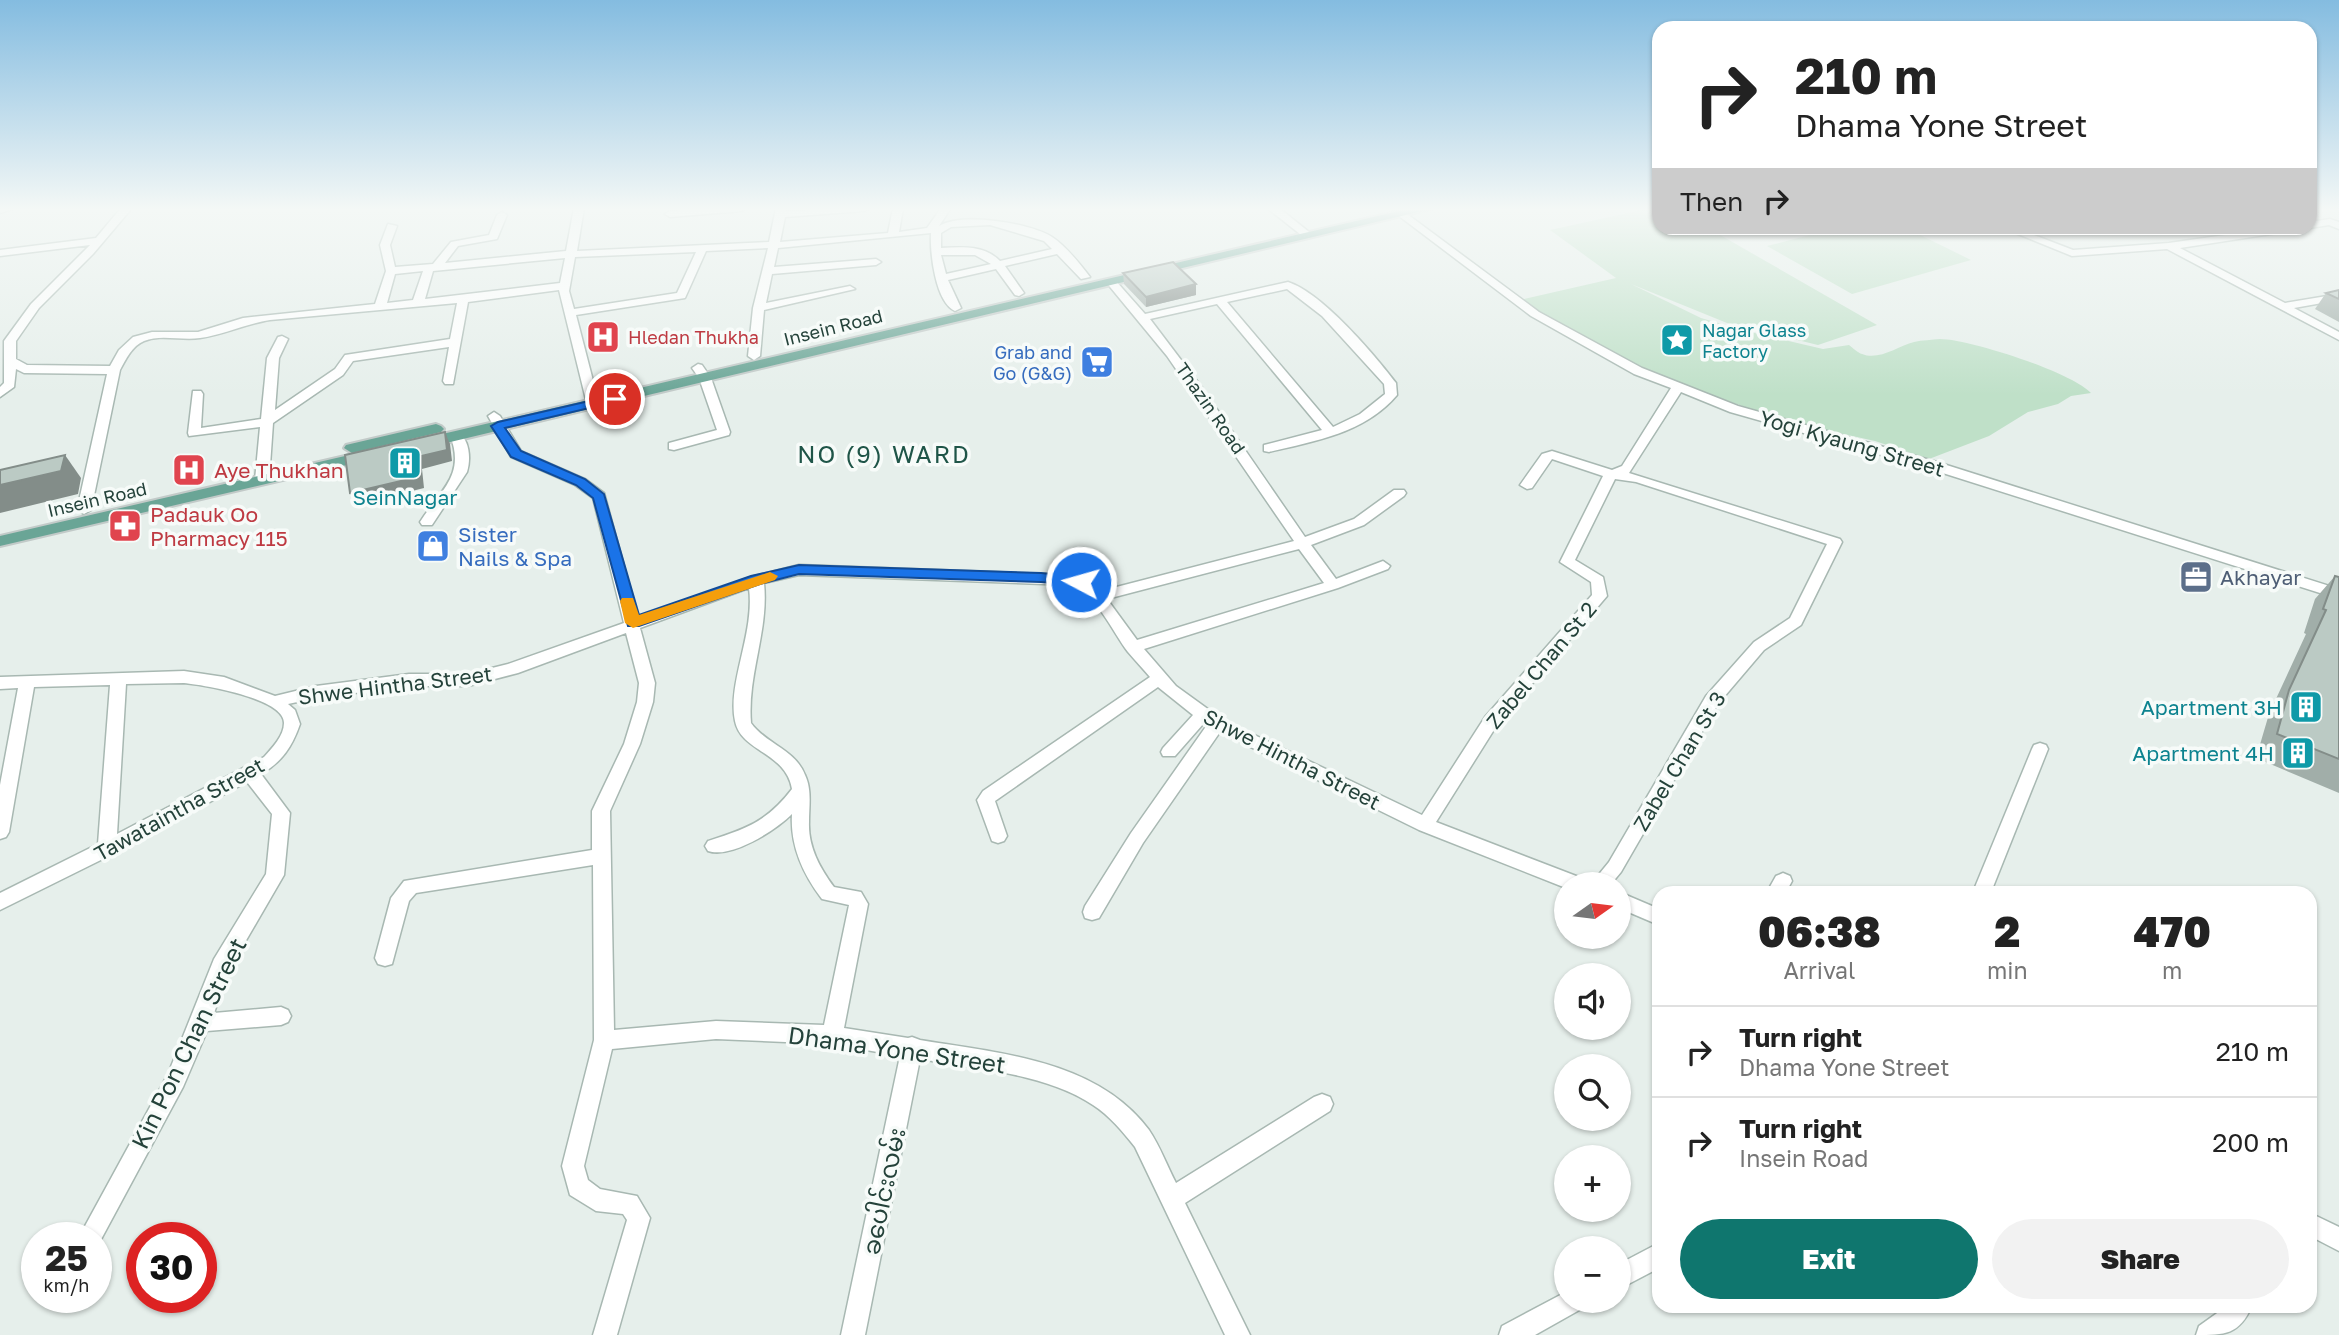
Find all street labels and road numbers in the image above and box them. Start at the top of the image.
street label: Insein Road [781,304,885,350]
street label: Thazin Road [1172,358,1250,458]
street label: Yogi Kyaung Street [1757,404,1947,482]
street label: Insein Road [45,477,149,521]
street label: Zabel Chan St 2 [1480,596,1602,734]
street label: Shwe Hintha Street [297,660,493,710]
street label: Zabel Chan St 3 [1627,687,1731,835]
street label: Shwe Hintha Street [1199,703,1385,815]
street label: Tawataintha Street [90,752,268,866]
street label: Kin Pon Chan Street [124,933,252,1153]
street label: Dhama Yone Street [786,1019,1008,1079]
street label: ခပေါင်းလမ်း [855,1125,911,1257]

